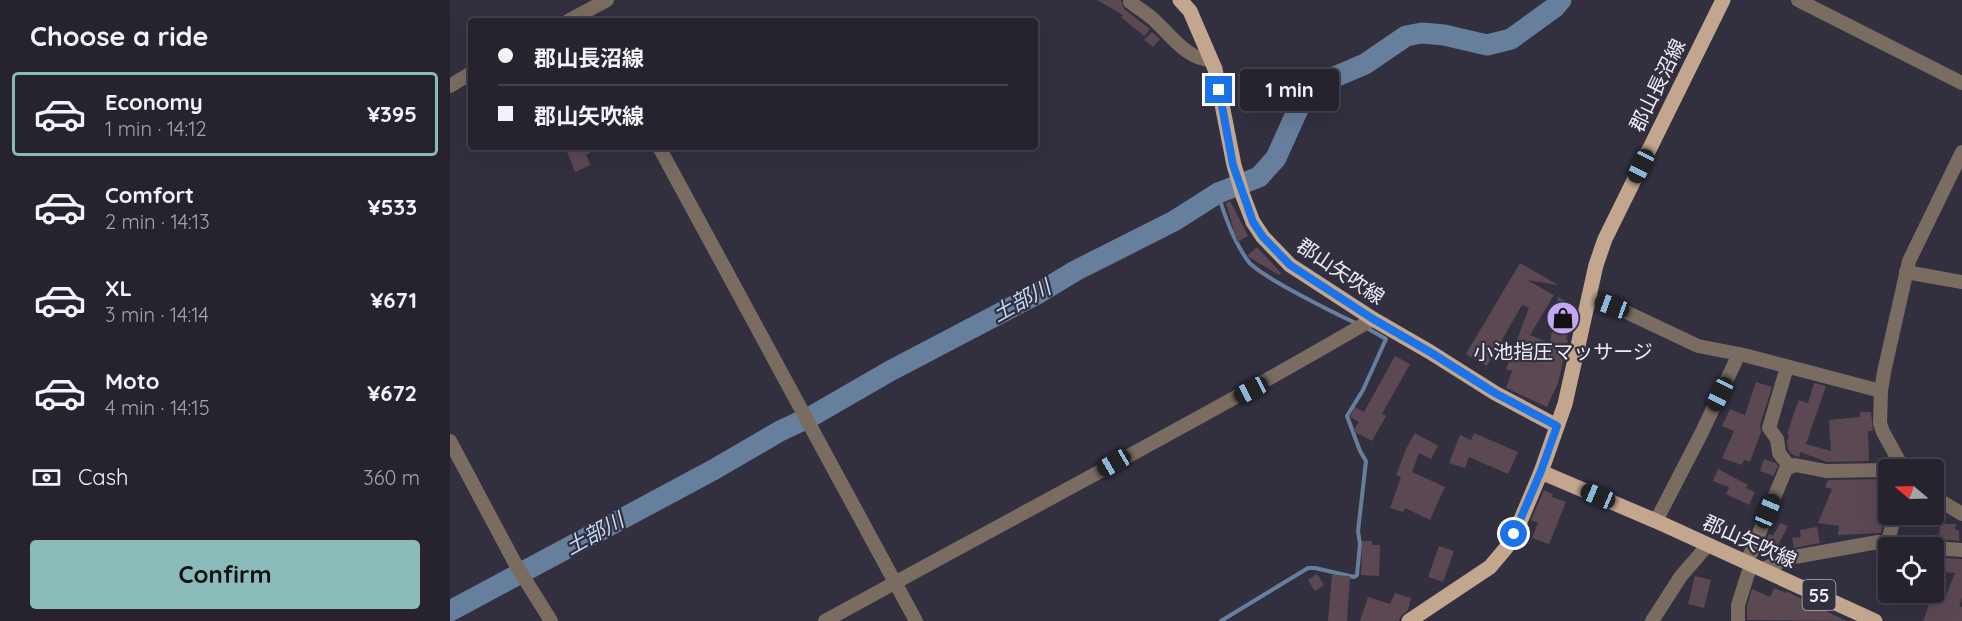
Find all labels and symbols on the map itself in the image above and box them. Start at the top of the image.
street label: 郡山長沼線 [1624,35,1690,135]
callout: 1 min [1240,69,1339,111]
route end [1205,76,1232,103]
car [1625,146,1657,186]
street label: 郡山矢吹線 [1293,233,1389,309]
water label: 土部川 [987,272,1057,327]
car [1592,291,1632,321]
shop icon: 小池指圧マッサージ [1545,300,1581,336]
place label: 小池指圧マッサージ [1473,339,1653,364]
car [1231,374,1271,406]
car [1704,374,1736,414]
car [1094,446,1134,480]
north arrow [1878,459,1944,525]
car [1578,481,1618,511]
car [1753,491,1783,531]
water label: 土部川 [560,505,630,560]
street label: 郡山矢吹線 [1699,509,1801,573]
route start [1500,520,1527,547]
road number: 55 [1802,580,1836,610]

